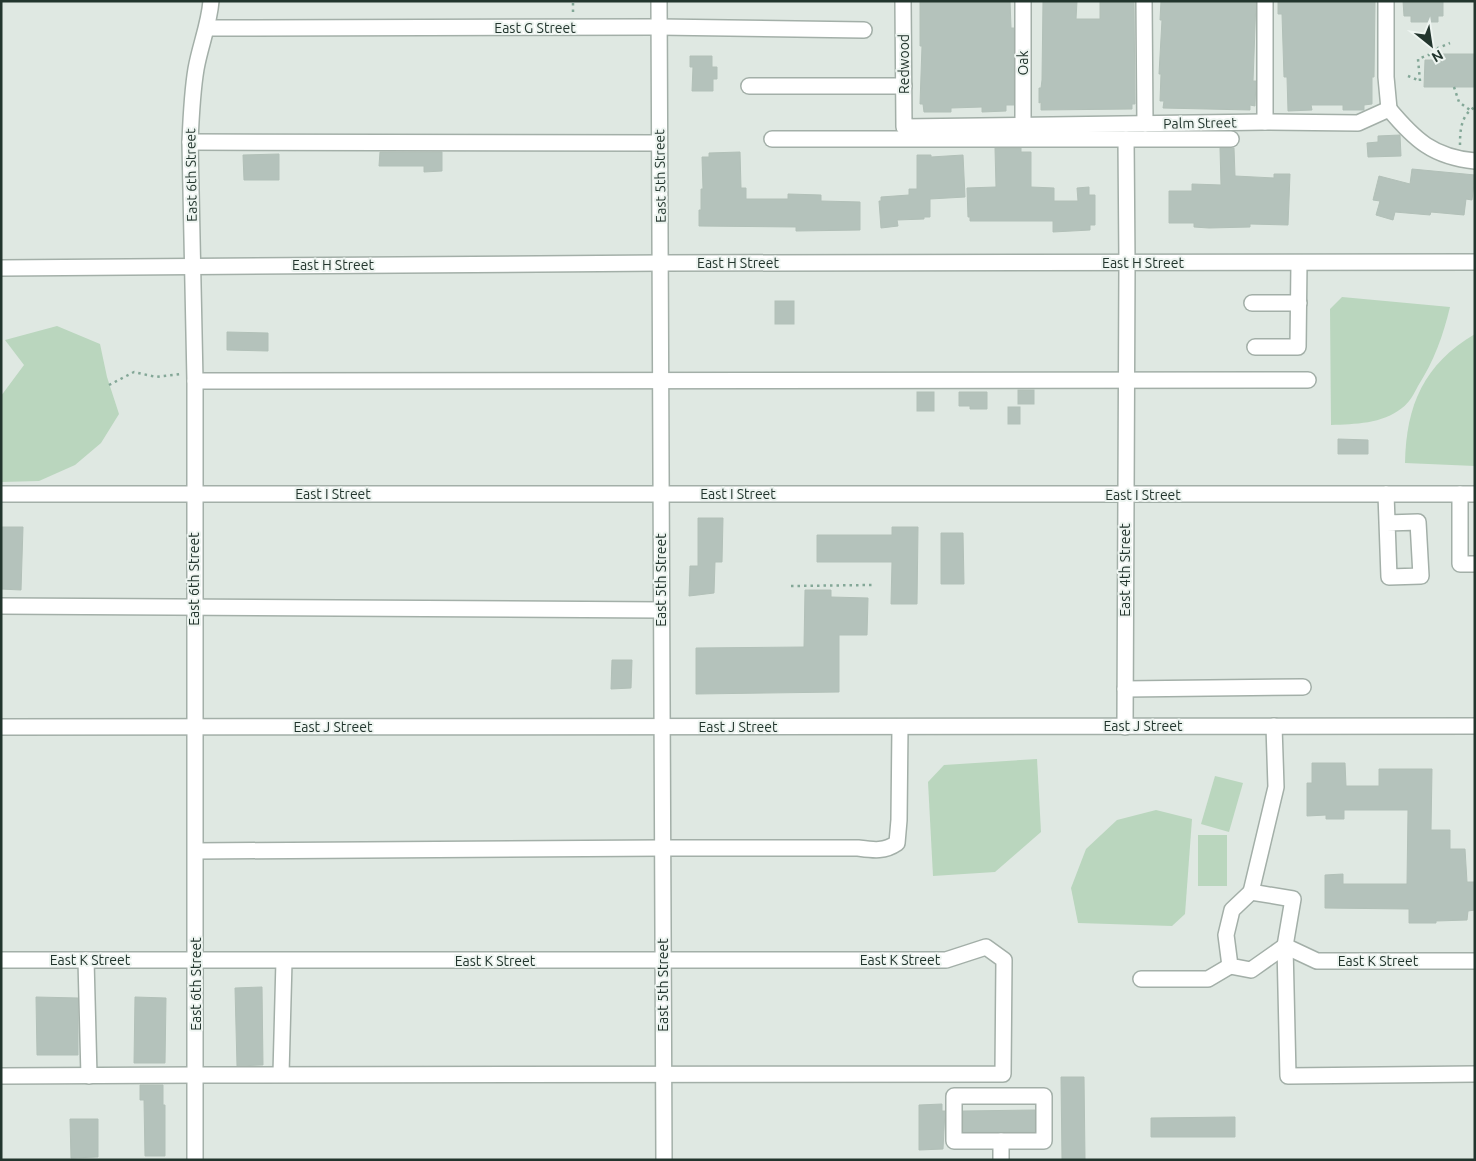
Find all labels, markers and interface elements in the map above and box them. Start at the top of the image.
street label: East G Street [494,20,576,36]
north arrow [1406,20,1456,70]
street label: Redwood [896,34,912,94]
text: N [1429,47,1446,66]
street label: Oak [1015,50,1031,76]
street label: Palm Street [1163,114,1237,132]
street label: East 6th Street [182,128,200,222]
street label: East 5th Street [651,129,669,223]
street label: East H Street [697,255,779,271]
street label: East H Street [1102,255,1184,271]
street label: East H Street [292,257,374,273]
street label: East I Street [295,486,371,502]
street label: East I Street [700,486,776,502]
street label: East I Street [1105,487,1181,503]
street label: East 4th Street [1117,523,1133,617]
street label: East 6th Street [186,532,202,626]
street label: East 5th Street [653,533,669,627]
street label: East J Street [1103,718,1183,734]
street label: East J Street [293,719,373,735]
street label: East J Street [698,719,778,735]
street label: East 6th Street [188,937,204,1031]
street label: East 5th Street [655,938,671,1032]
street label: East K Street [50,952,131,968]
street label: East K Street [860,952,941,968]
street label: East K Street [455,953,536,969]
street label: East K Street [1338,953,1419,969]

